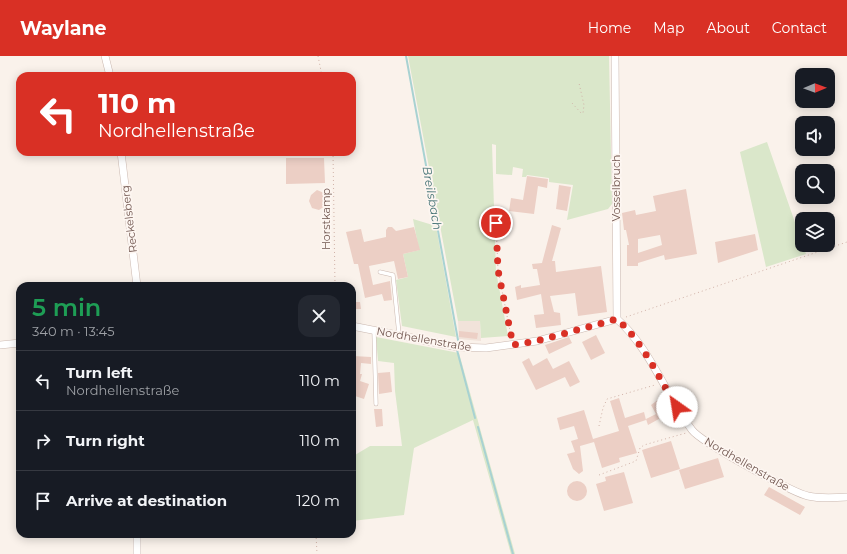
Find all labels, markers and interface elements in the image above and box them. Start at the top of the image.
text: Waylane [20,17,107,40]
text: Home [588,19,631,37]
text: Map [653,19,684,37]
text: About [706,19,750,37]
text: Contact [772,19,827,37]
north arrow [795,68,835,108]
map controls [795,68,835,252]
text: 110 m [98,86,176,120]
icon: left [32,88,84,140]
button: sound [795,116,835,156]
text: Nordhellenstraße [98,120,255,142]
street label: Vosselbruch [609,154,623,222]
button: search [795,164,835,204]
water label: Breilsbach [420,165,445,231]
street label: Reckelsberg [118,184,140,254]
street label: Horstkamp [319,188,333,250]
pin [479,206,513,240]
icon: arrive [485,212,507,234]
button: layers [795,212,835,252]
text: 5 min [32,293,101,322]
button: close [298,295,340,337]
text: 340 m · 13:45 [32,323,115,339]
street label: Nordhellenstraße [376,324,473,354]
text: Turn left [66,363,133,382]
icon: left [32,370,54,392]
text: 110 m [299,371,340,390]
text: Nordhellenstraße [66,382,179,398]
position arrow [656,386,698,428]
icon: right [32,430,54,452]
text: Turn right [66,431,145,450]
text: 110 m [299,431,340,450]
street label: Nordhellenstraße [702,434,792,494]
icon: arrive [32,490,54,512]
text: Arrive at destination [66,491,227,510]
text: 120 m [296,491,340,510]

